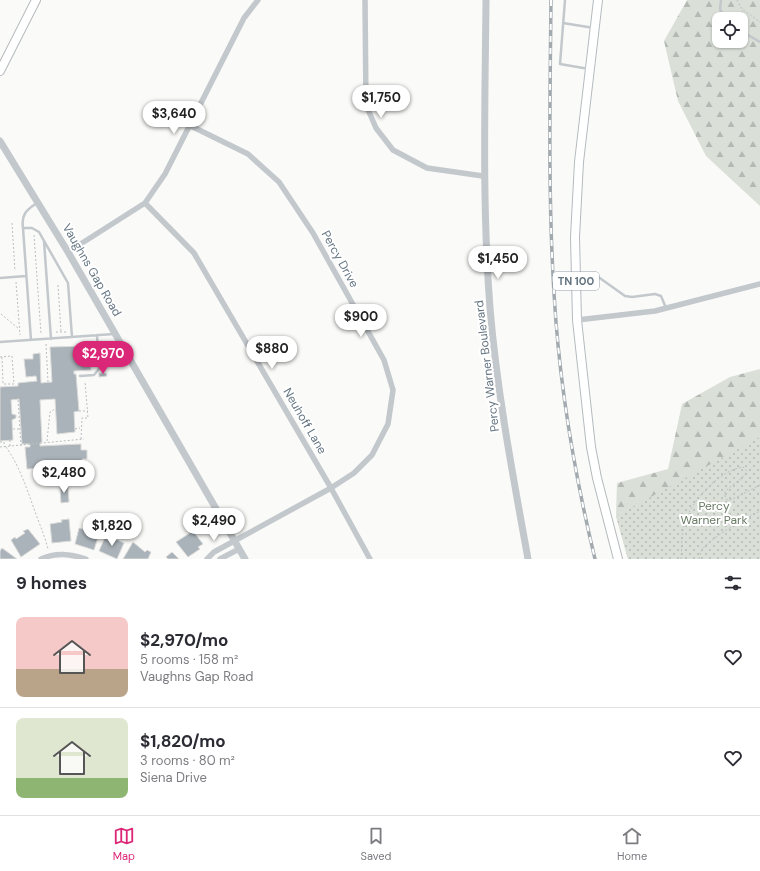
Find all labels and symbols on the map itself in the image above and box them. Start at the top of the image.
pin: $1,750 [348,85,414,119]
pin: $3,640 [141,101,207,135]
street label: Vaughns Gap Road [59,221,125,319]
street label: Percy Drive [318,228,362,290]
pin: $1,450 [465,246,531,280]
road number: TN 100 [553,272,599,290]
street label: Percy Warner Boulevard [471,299,503,433]
pin: $900 [337,304,385,338]
pin: $880 [248,336,296,370]
pin: $2,970 [70,341,136,375]
street label: Neuhoff Lane [280,385,330,457]
pin: $2,480 [31,460,97,494]
park label: Percy Warner Park [680,498,748,528]
pin: $2,490 [181,508,247,542]
pin: $1,820 [79,513,145,547]

